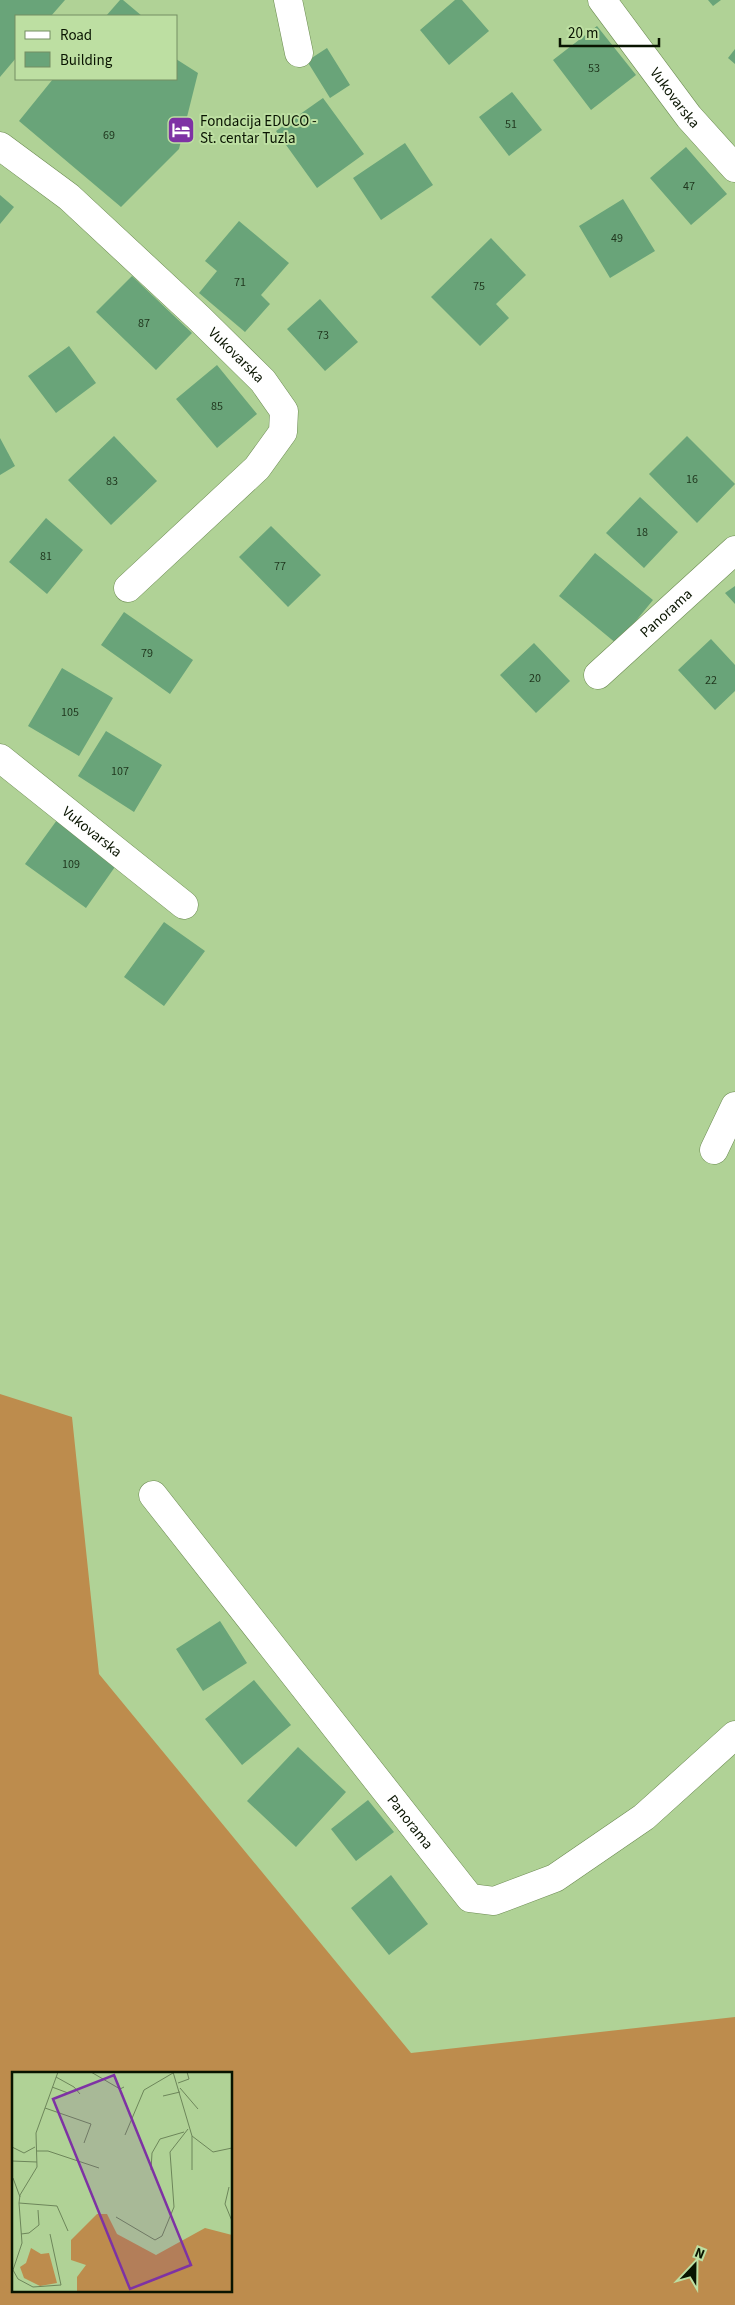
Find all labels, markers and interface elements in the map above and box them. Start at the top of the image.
legend [15,15,178,80]
scale bar [560,15,659,47]
text: 20 m [568,23,598,44]
text: Road [60,25,92,46]
text: Building [60,50,113,71]
house number: 53 [588,60,600,77]
street label: Vukovarska [645,63,704,133]
place label: Fondacija EDUCO - St. centar Tuzla [200,111,317,149]
hotel icon: Fondacija EDUCO - St. centar Tuzla [166,115,196,145]
house number: 51 [505,116,517,133]
house number: 69 [103,127,115,144]
house number: 47 [683,178,695,195]
house number: 49 [611,230,623,247]
house number: 71 [234,274,246,291]
house number: 75 [473,278,485,295]
house number: 87 [138,315,150,332]
street label: Vukovarska [203,323,269,388]
house number: 73 [317,327,329,344]
house number: 85 [211,398,223,415]
house number: 16 [686,471,698,488]
house number: 83 [106,473,118,490]
house number: 18 [636,524,648,541]
house number: 81 [40,548,52,565]
house number: 77 [274,558,286,575]
street label: Panorama [636,584,697,643]
house number: 79 [141,645,153,662]
house number: 20 [529,670,541,687]
house number: 22 [705,672,717,689]
house number: 105 [61,704,79,721]
house number: 107 [111,763,129,780]
street label: Vukovarska [57,802,126,862]
house number: 109 [62,856,80,873]
street label: Panorama [382,1791,438,1854]
inset map [12,2072,232,2292]
north arrow [670,2240,720,2290]
text: N [691,2243,708,2265]

